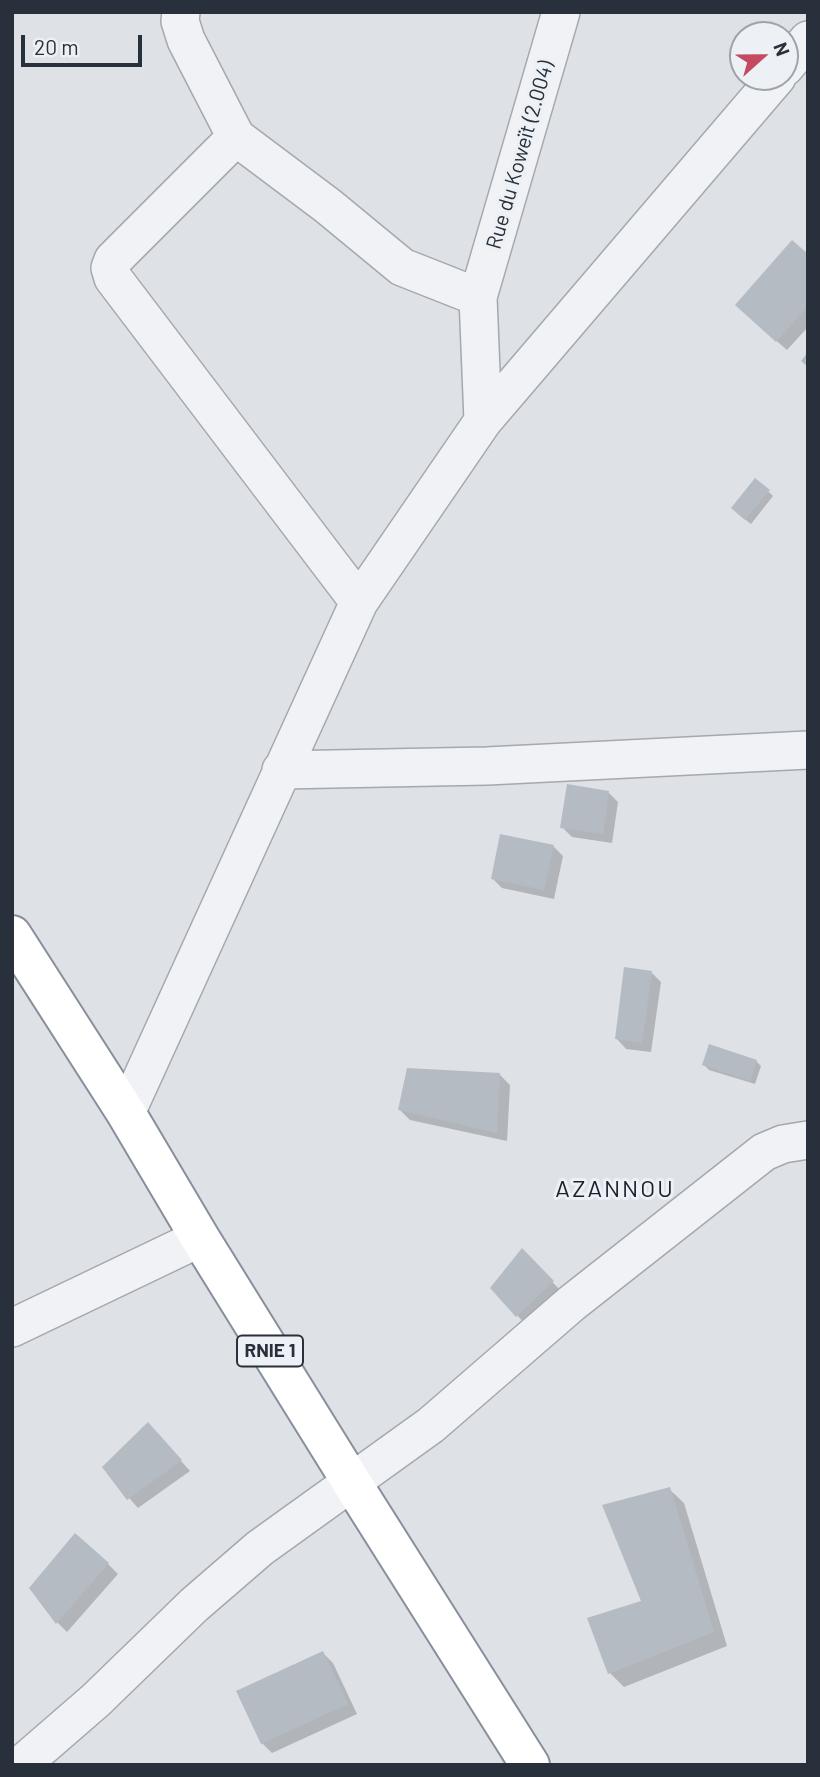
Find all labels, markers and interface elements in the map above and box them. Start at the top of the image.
scale bar [24,21,145,65]
north arrow [729,21,799,91]
text: 20 m [34,34,79,59]
text: N [769,39,795,59]
street label: Rue du Koweït (2.004) [481,58,559,252]
district label: AZANNOU [556,1175,674,1203]
road number: RNIE 1 [237,1336,303,1366]

